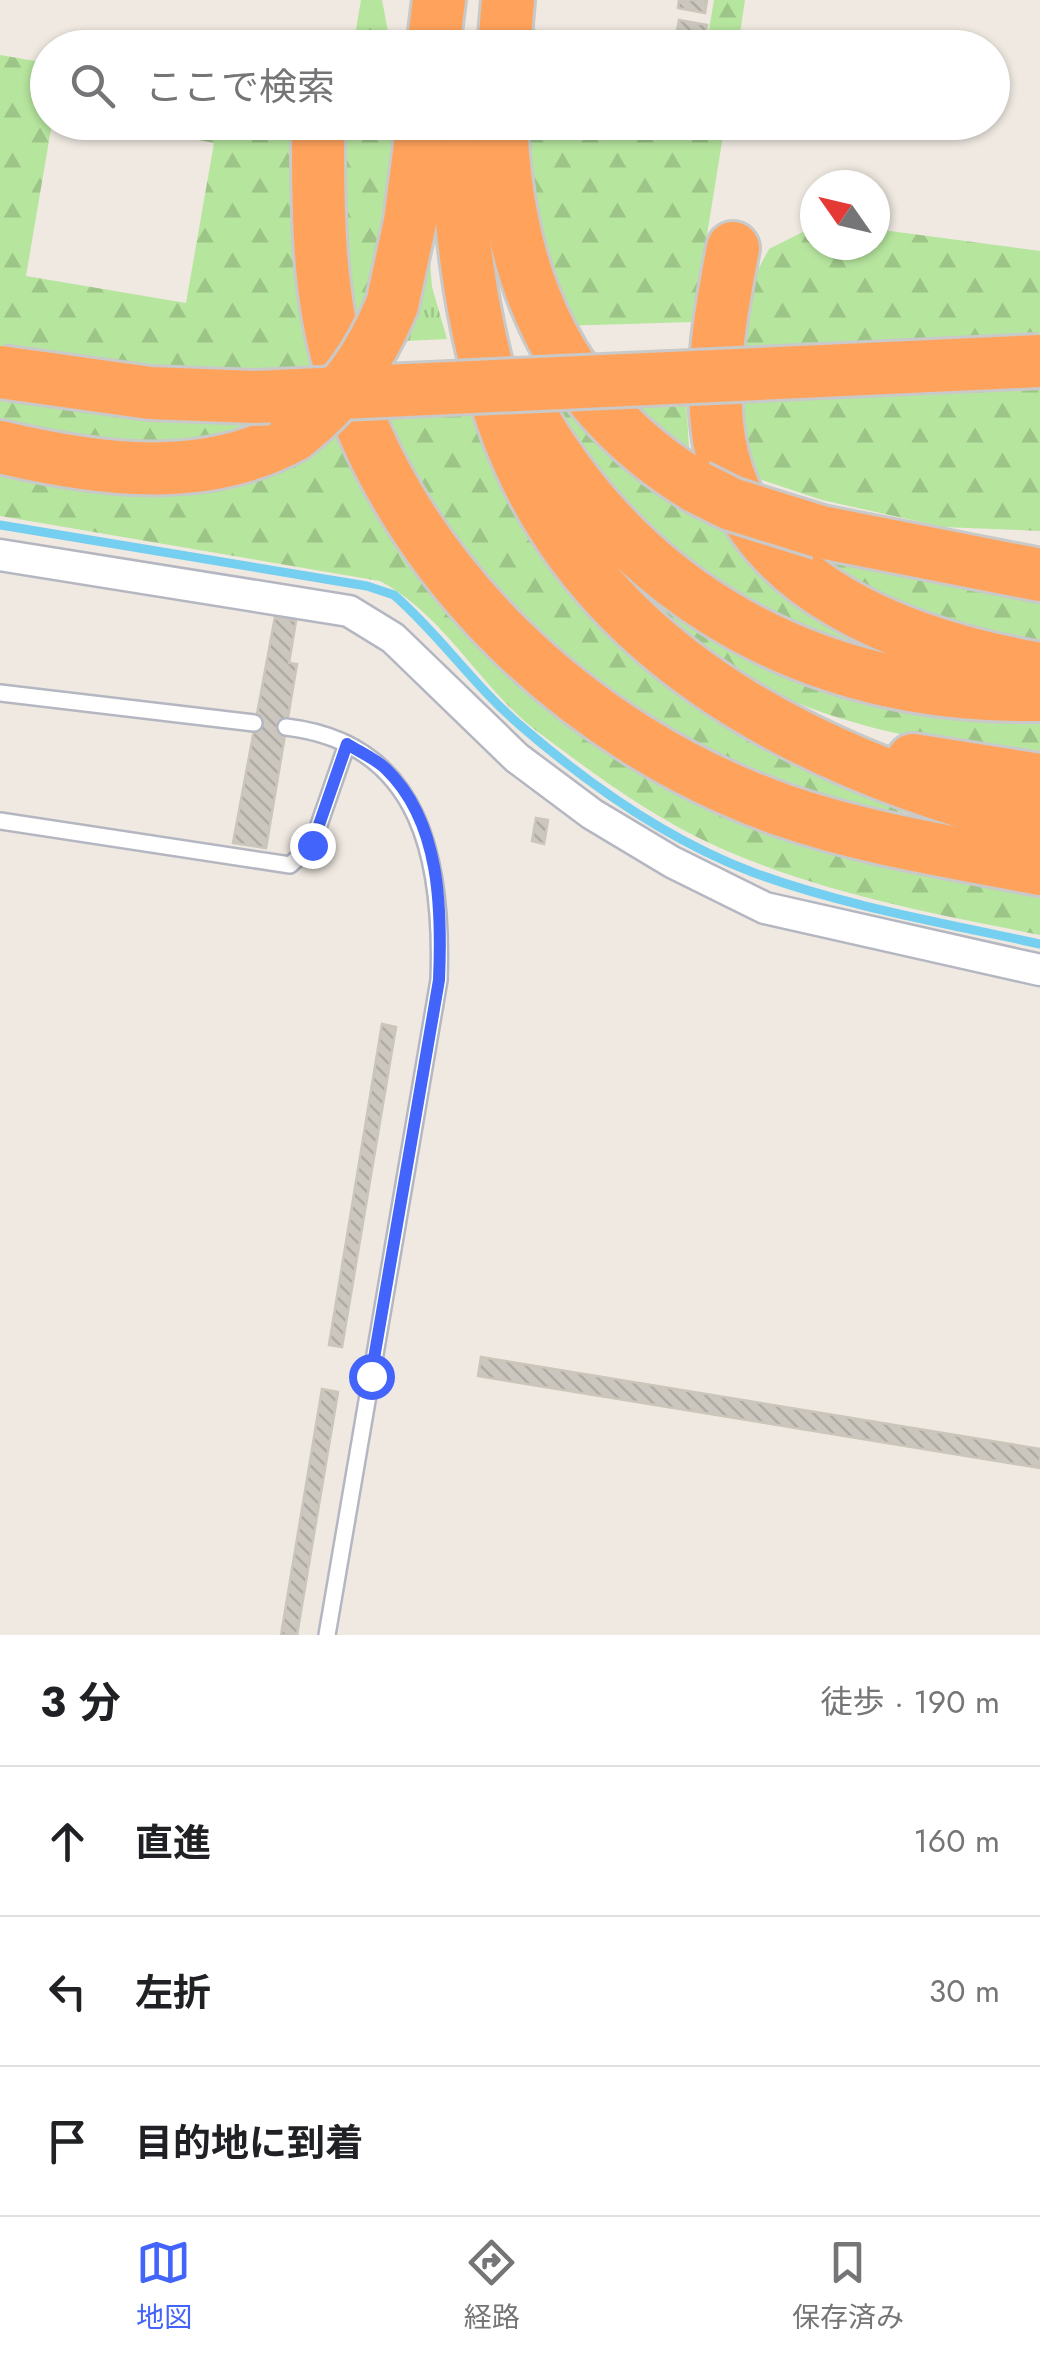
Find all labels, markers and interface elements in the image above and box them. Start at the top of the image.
search box [30,30,1010,140]
icon: search [65,58,120,113]
text: ここで検索 [145,59,335,114]
north arrow [800,170,890,260]
route end [290,823,336,869]
route start [349,1354,395,1400]
text: 3 分 [40,1672,121,1733]
text: 徒歩 · 190 m [821,1679,1000,1725]
icon: ahead [40,1814,95,1869]
text: 直進 [135,1815,211,1870]
text: 160 m [913,1818,1000,1864]
icon: left [40,1964,95,2019]
text: 左折 [135,1965,211,2020]
text: 30 m [929,1968,1000,2014]
icon: arrive [40,2114,95,2169]
text: 目的地に到着 [135,2115,363,2170]
tab: 地図 [136,2235,192,2338]
tab: 経路 [464,2235,520,2338]
tab: 保存済み [792,2235,904,2338]

